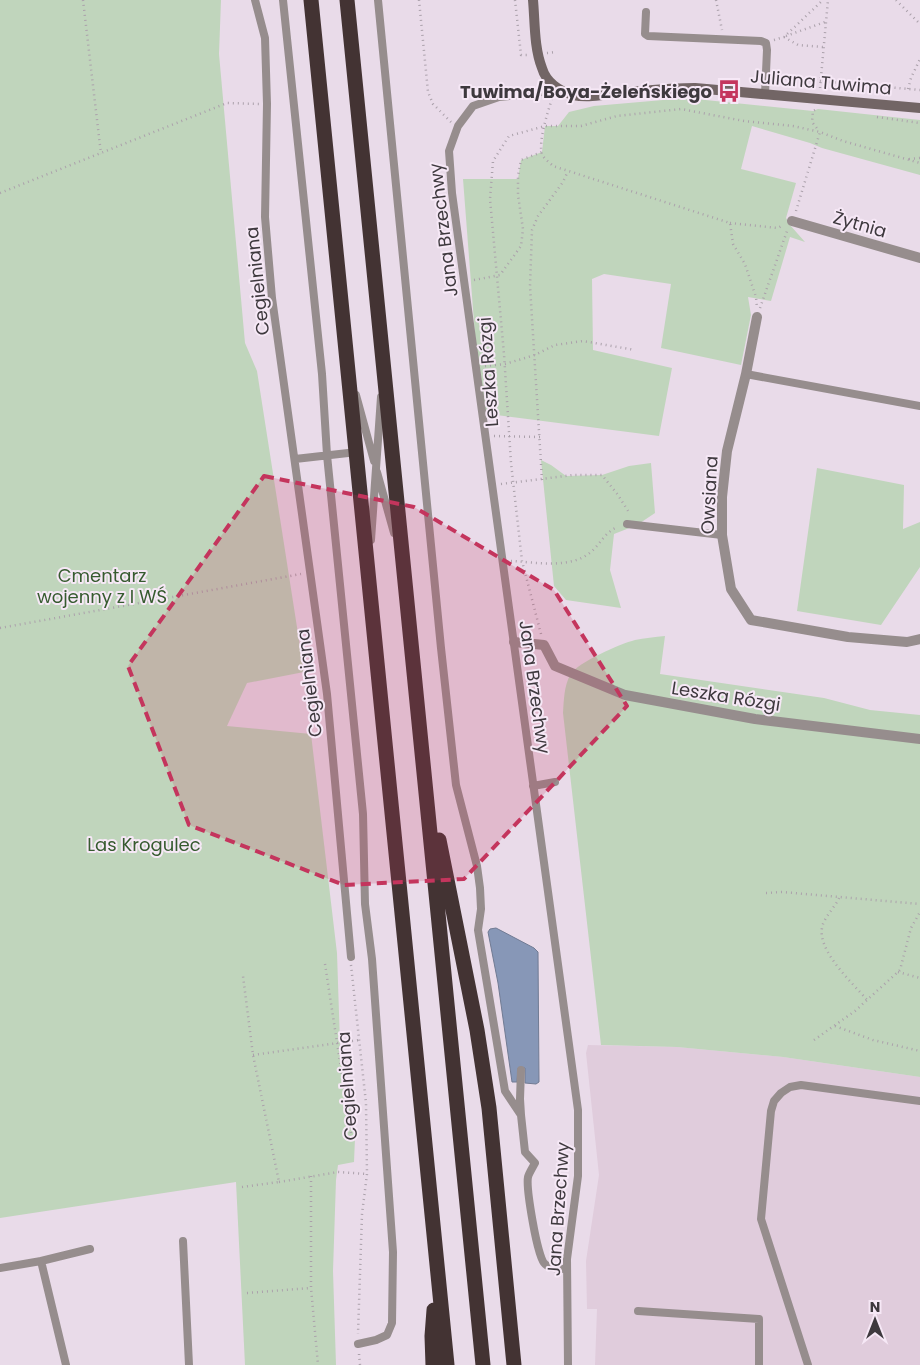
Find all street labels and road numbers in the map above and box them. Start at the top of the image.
street label: Juliana Tuwima [749,63,893,101]
street label: Jana Brzechwy [422,162,464,298]
street label: Żytnia [830,204,890,244]
street label: Cegielniana [239,225,275,337]
street label: Leszka Rózgi [472,316,504,428]
street label: Owsiana [694,455,724,535]
street label: Jana Brzechwy [513,619,557,755]
street label: Cegielniana [290,627,328,739]
street label: Leszka Rózgi [670,675,782,717]
street label: Cegielniana [331,1031,363,1141]
street label: Jana Brzechwy [541,1141,575,1277]

